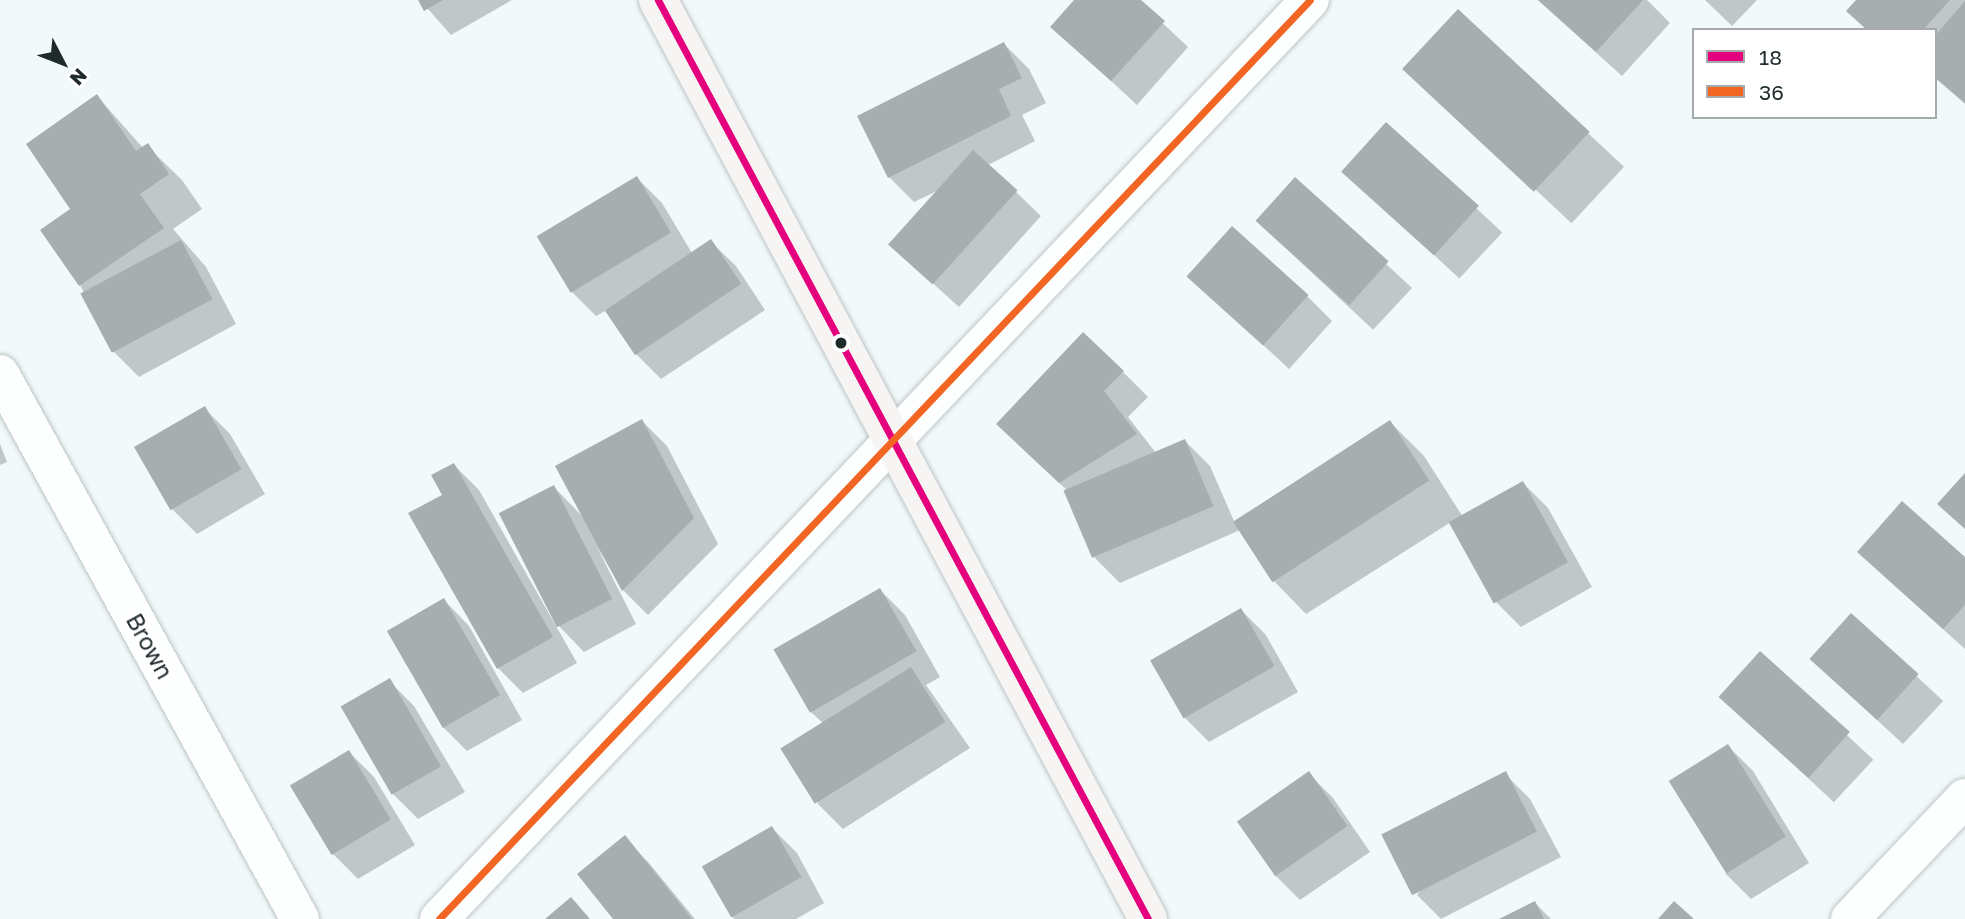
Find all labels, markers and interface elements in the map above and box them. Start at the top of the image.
north arrow [28,28,98,98]
legend [1692,28,1937,119]
text: 18 [1759,44,1782,70]
text: N [66,64,92,90]
text: 36 [1759,79,1784,105]
unlabelled marker [834,336,848,350]
street label: Brown [121,608,179,684]

